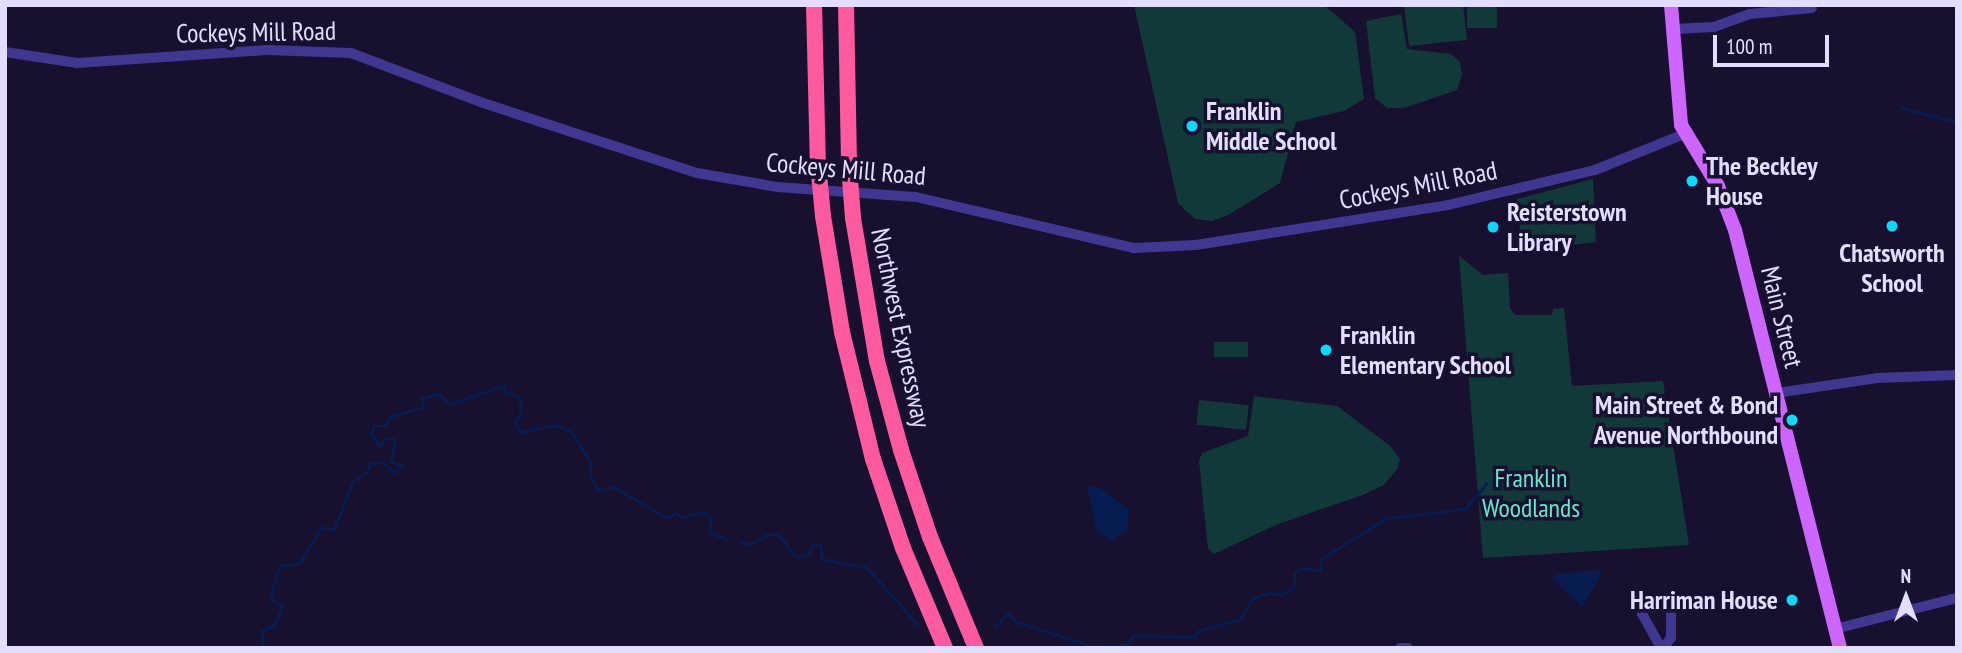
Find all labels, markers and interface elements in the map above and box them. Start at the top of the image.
street label: Cockeys Mill Road [176,15,336,49]
scale bar [1717,21,1832,65]
text: 100 m [1726,33,1772,60]
place label: Franklin Middle School [1206,95,1337,156]
marker: Franklin Middle School [1184,118,1200,134]
street label: Cockeys Mill Road [765,146,927,192]
place label: The Beckley House [1706,150,1818,212]
street label: Cockeys Mill Road [1336,154,1500,216]
marker: The Beckley House [1684,173,1700,189]
place label: Reisterstown Library [1507,196,1627,258]
marker: Chatsworth School [1884,218,1900,234]
marker: Reisterstown Library [1485,219,1501,235]
street label: Northwest Expressway [865,225,937,431]
place label: Chatsworth School [1839,237,1945,298]
street label: Main Street [1754,263,1810,371]
place label: Franklin Elementary School [1340,319,1512,380]
marker: Franklin Elementary School [1318,342,1334,358]
place label: Main Street & Bond Avenue Northbound [1594,389,1778,450]
marker: Main Street & Bond Avenue Northbound [1784,412,1800,428]
park label: Franklin Woodlands [1482,462,1580,524]
north arrow [1871,562,1941,632]
text: N [1901,564,1911,588]
place label: Harriman House [1630,584,1778,616]
marker: Harriman House [1784,592,1800,608]

